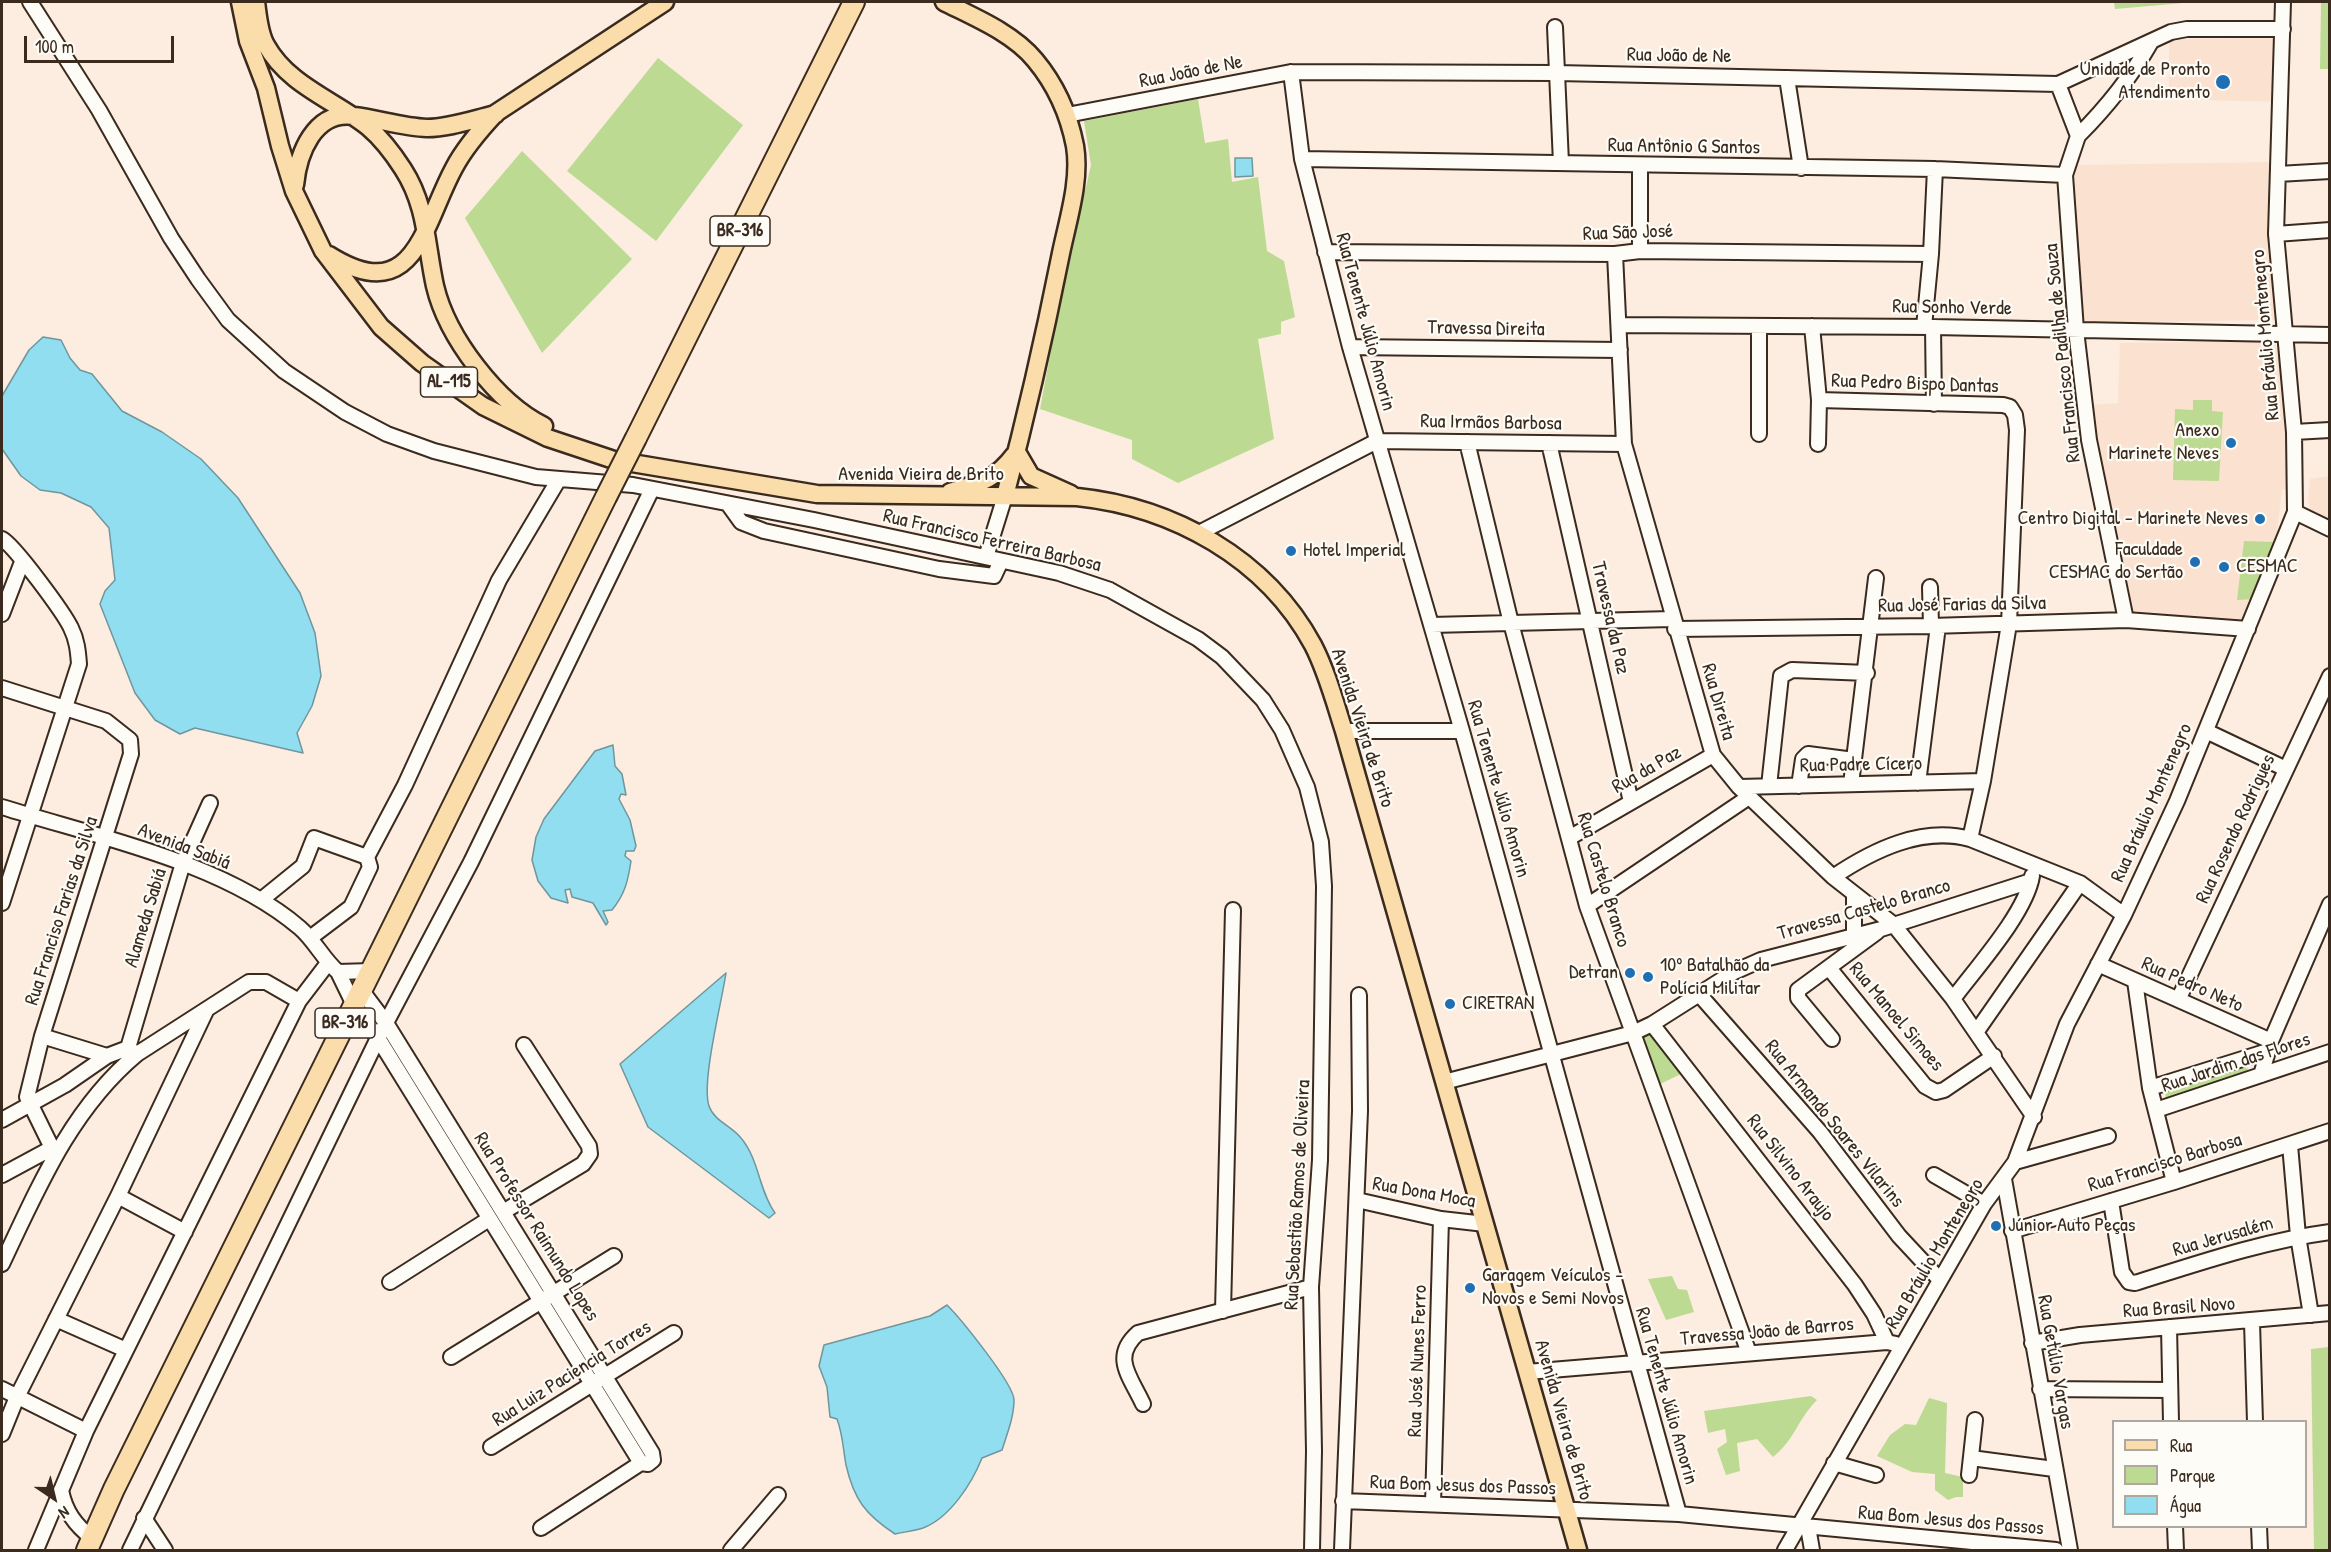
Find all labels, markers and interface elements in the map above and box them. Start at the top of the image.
scale bar [27,24,177,62]
text: 100 m [35,34,74,59]
street label: Rua João de Ne [1627,43,1731,69]
street label: Rua João de Ne [1137,50,1245,94]
place label: Unidade de Pronto Atendimento [2080,58,2210,105]
marker: Unidade de Pronto Atendimento [2214,73,2232,91]
street label: Rua Antônio G Santos [1608,134,1760,160]
road number: BR-316 [710,216,770,246]
street label: Rua São José [1582,219,1674,247]
street label: Rua Tenente Júlio Amorin [1330,231,1400,413]
street label: Rua Francisco Padilha de Souza [2040,242,2086,464]
street label: Rua Bráulio Montenegro [2247,249,2285,421]
street label: Rua Sonho Verde [1892,295,2012,321]
street label: Travessa Direita [1427,316,1545,342]
road number: AL-115 [420,367,478,397]
street label: Rua Pedro Bispo Dantas [1831,369,1999,399]
street label: Rua Irmãos Barbosa [1420,410,1562,436]
place label: Anexo Marinete Neves [2108,419,2219,466]
marker: Anexo Marinete Neves [2224,436,2238,450]
street label: Avenida Vieira de Brito [838,463,1004,487]
street label: Rua Francisco Ferreira Barbosa [881,504,1103,578]
place label: Centro Digital - Marinete Neves [2018,507,2248,531]
marker: Centro Digital - Marinete Neves [2253,512,2267,526]
place label: Faculdade CESMAC do Sertão [2049,538,2183,585]
place label: Hotel Imperial [1303,539,1405,563]
marker: Hotel Imperial [1284,544,1298,558]
marker: Faculdade CESMAC do Sertão [2188,555,2202,569]
place label: CESMAC [2236,555,2298,579]
street label: Travessa da Paz [1585,559,1635,677]
marker: CESMAC [2217,560,2231,574]
street label: Rua José Farias da Silva [1878,592,2046,618]
street label: Avenida Vieira de Brito [1325,646,1399,810]
street label: Rua Direita [1696,661,1740,743]
street label: Rua Tenente Júlio Amorin [1461,698,1535,880]
street label: Rua Bráulio Montenegro [2106,720,2198,886]
street label: Rua da Paz [1608,741,1686,799]
street label: Rua Rosendo Rodrigues [2191,751,2281,907]
street label: Rua Padre Cícero [1800,752,1922,778]
street label: Rua Castelo Branco [1571,810,1635,950]
street label: Rua Franciso Farias da Silva [20,814,104,1008]
street label: Avenida Sabiá [134,818,234,876]
street label: Alameda Sabiá [120,866,172,970]
street label: Travessa Castelo Branco [1775,874,1953,946]
street label: Rua Pedro Neto [2137,952,2247,1018]
place label: 10º Batalhão da Polícia Militar [1660,954,1769,1001]
street label: Rua Manoel Simoes [1843,957,1949,1077]
place label: Detran [1569,961,1618,985]
marker: Detran [1623,966,1637,980]
marker: 10º Batalhão da Polícia Militar [1641,970,1655,984]
place label: CIRETRAN [1462,992,1534,1016]
marker: CIRETRAN [1443,997,1457,1011]
road number: BR-316 [315,1008,375,1038]
street label: Rua Jardim das Flores [2159,1028,2313,1098]
street label: Rua Armando Soares Vilarins [1759,1035,1909,1213]
street label: Rua Sebastião Ramos de Oliveira [1280,1079,1316,1311]
street label: Rua Silvino Araujo [1741,1110,1839,1226]
street label: Rua Professor Raimundo Lopes [468,1128,604,1326]
street label: Rua Francisco Barbosa [2085,1128,2245,1198]
street label: Rua Dona Moca [1371,1172,1477,1214]
street label: Rua Bráulio Montenegro [1881,1174,1989,1334]
street label: Rua Jerusalém [2170,1211,2276,1263]
place label: Júnior Auto Peças [2008,1214,2135,1238]
marker: Júnior Auto Peças [1989,1219,2003,1233]
place label: Garagem Veículos - Novos e Semi Novos [1482,1264,1624,1311]
marker: Garagem Veículos - Novos e Semi Novos [1463,1281,1477,1295]
street label: Rua José Nunes Ferro [1403,1285,1433,1437]
street label: Rua Brasil Novo [2122,1292,2236,1324]
street label: Rua Getúlio Vargas [2031,1293,2079,1431]
street label: Rua Tenente Júlio Amorin [1629,1305,1703,1487]
street label: Travessa João de Barros [1679,1312,1855,1352]
street label: Rua Luiz Paciencia Torres [488,1315,656,1433]
street label: Avenida Vieira de Brito [1529,1337,1597,1503]
legend [2112,1420,2307,1528]
text: Rua [2170,1433,2192,1458]
text: Parque [2170,1463,2215,1488]
north arrow [24,1468,84,1528]
street label: Rua Bom Jesus dos Passos [1370,1471,1556,1501]
text: Água [2170,1493,2201,1518]
text: N [55,1501,74,1524]
street label: Rua Bom Jesus dos Passos [1857,1501,2045,1541]

